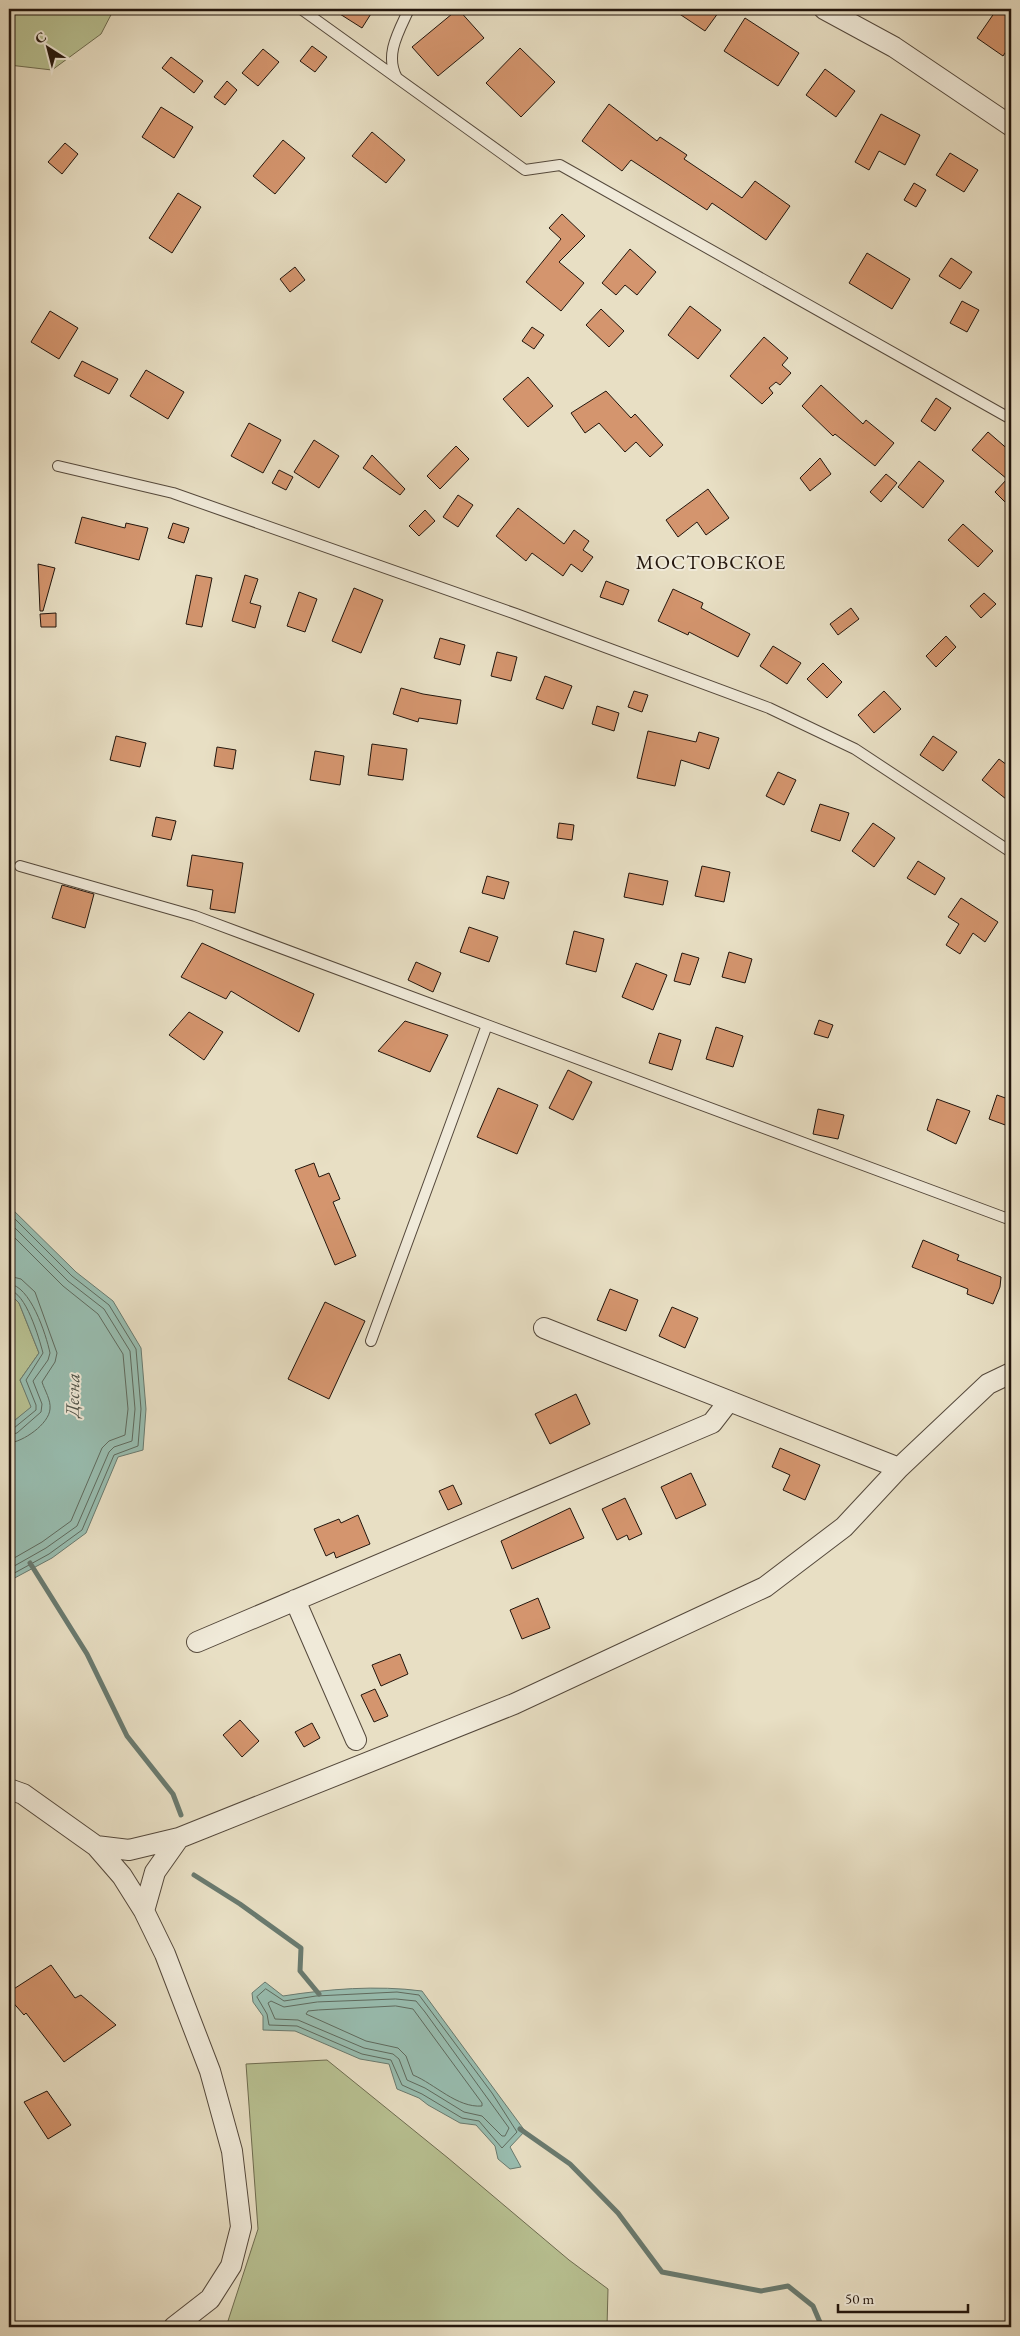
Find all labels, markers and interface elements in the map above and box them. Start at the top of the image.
north arrow [22,22,72,72]
text: С [31,27,50,48]
district label: МОСТОВСКОЕ [636,549,786,575]
water label: Десна [60,1373,85,1419]
scale bar [838,2281,968,2313]
text: 50 m [845,2289,874,2308]

